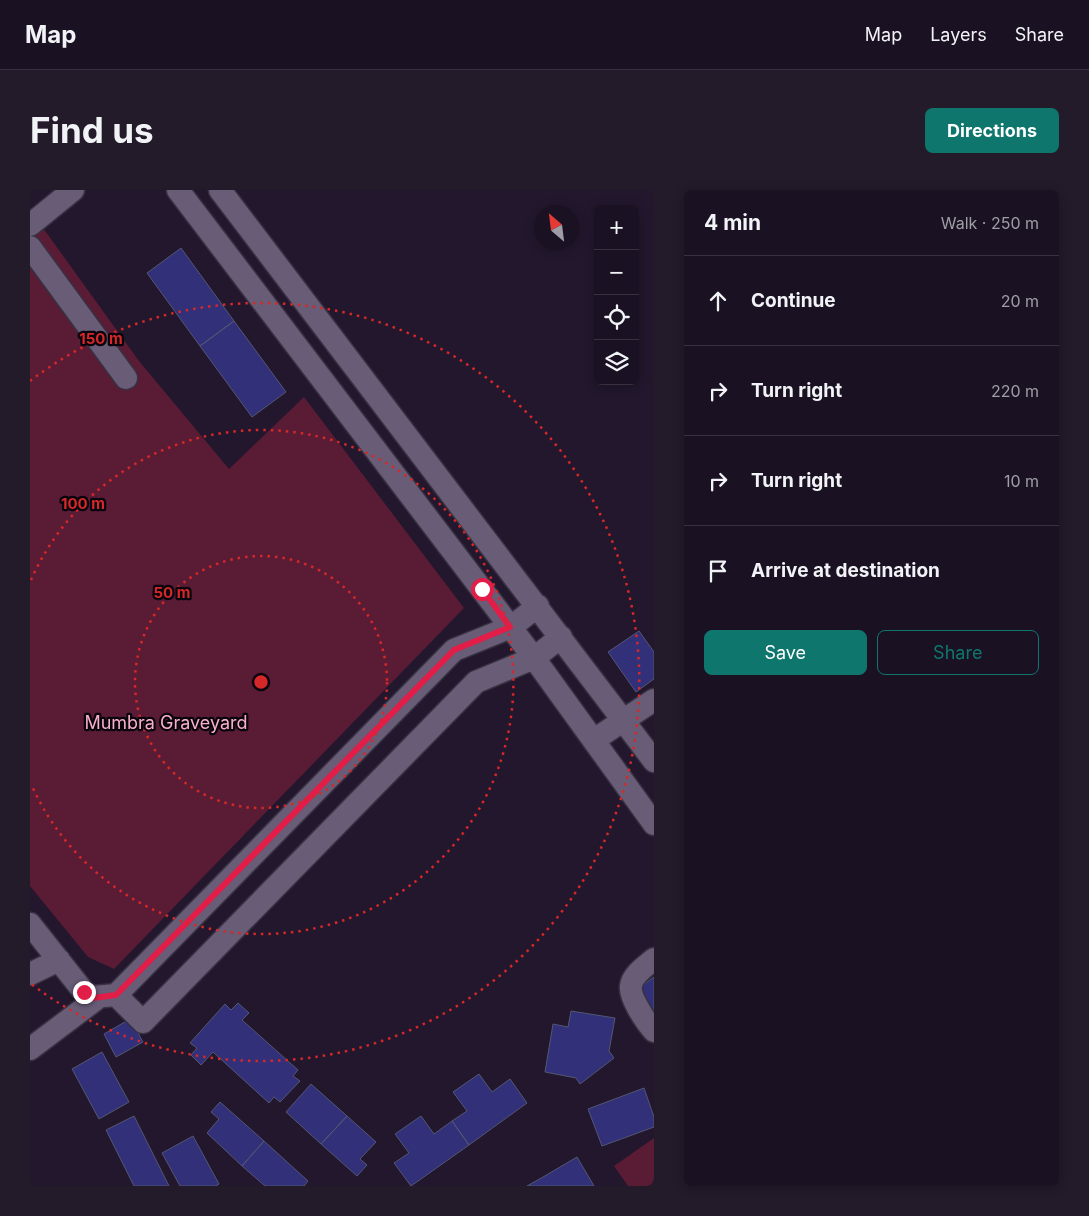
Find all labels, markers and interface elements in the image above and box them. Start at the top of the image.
text: Map [25,20,76,49]
text: Map [865,24,902,45]
text: Layers [930,24,987,45]
text: Share [1015,24,1064,45]
button: Directions [925,108,1059,153]
text: Find us [30,109,154,151]
north arrow [534,205,579,250]
map controls [594,205,639,385]
button: + [594,205,639,250]
text: 4 min [704,210,761,235]
text: Walk · 250 m [941,213,1039,233]
button: − [594,250,639,295]
icon: ahead [704,287,732,315]
text: Continue [751,289,836,312]
text: 20 m [1001,291,1039,311]
button: locate [594,295,639,340]
text: 150 m [79,329,123,348]
button: layers [594,340,639,385]
icon: right [704,377,732,405]
text: Turn right [751,379,842,402]
text: 220 m [991,381,1039,401]
icon: right [704,467,732,495]
text: Turn right [751,469,842,492]
text: 10 m [1004,471,1039,491]
text: 100 m [61,494,105,513]
icon: arrive [704,557,732,585]
text: Arrive at destination [751,559,940,582]
route start [471,578,494,601]
text: 50 m [154,583,190,602]
button: Save [704,630,867,675]
button: Share [877,630,1039,675]
centre of rings [252,673,270,691]
park label: Mumbra Graveyard [84,712,248,733]
route end [73,981,96,1004]

